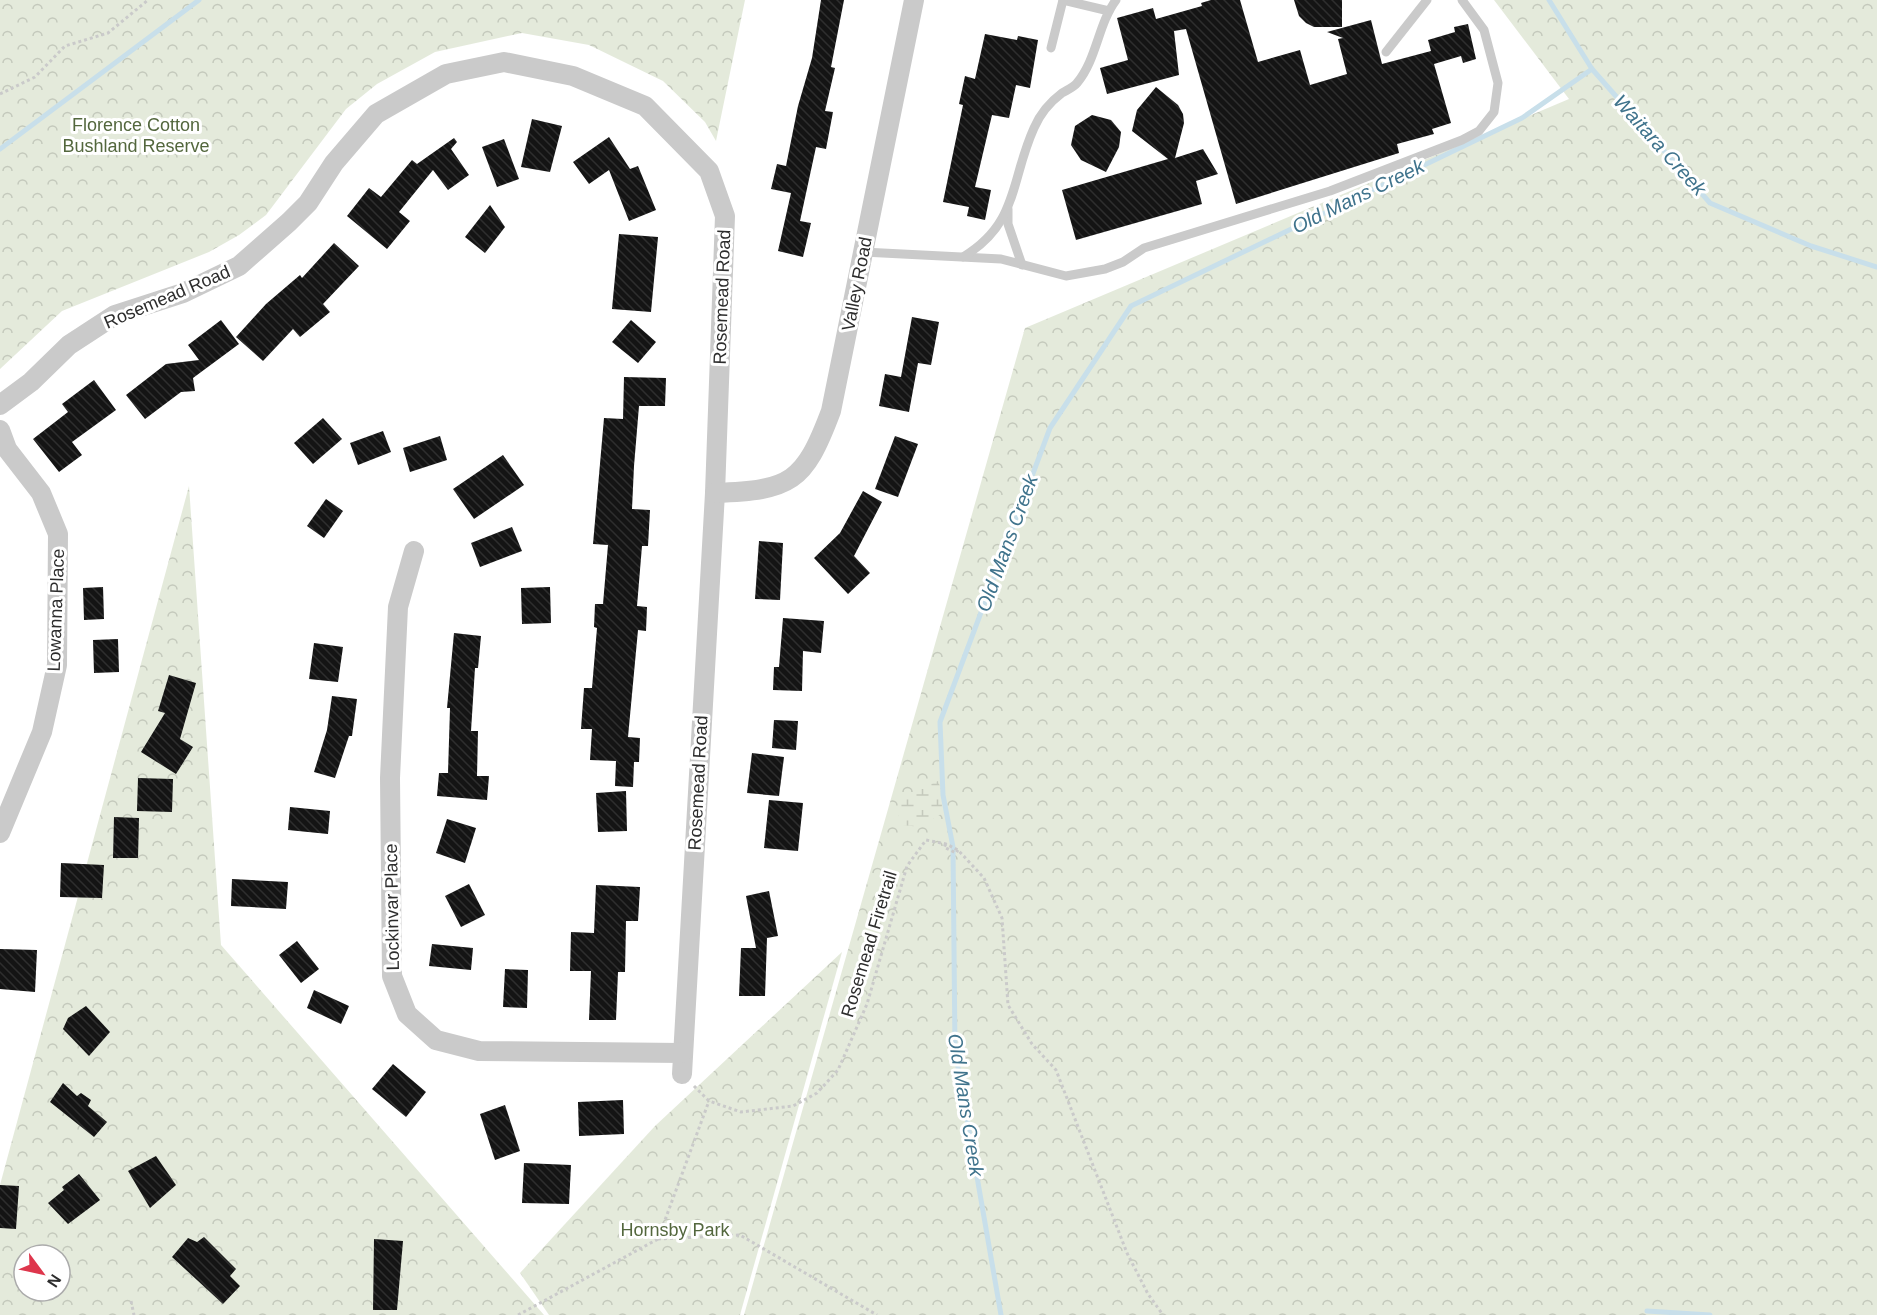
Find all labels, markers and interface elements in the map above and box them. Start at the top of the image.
water label: Waitara Creek [1609,90,1711,200]
park label: Florence Cotton Bushland Reserve [62,115,210,156]
water label: Old Mans Creek [1288,154,1429,238]
street label: Rosemead Road [710,229,734,365]
street label: Valley Road [838,235,876,333]
street label: Rosemead Road [101,261,233,333]
water label: Old Mans Creek [972,470,1042,615]
street label: Lowanna Place [44,548,68,672]
street label: Rosemead Road [684,715,712,851]
street label: Lockinvar Place [381,843,403,971]
street label: Rosemead Firetrail [837,868,901,1020]
water label: Old Mans Creek [944,1032,988,1179]
park label: Hornsby Park [620,1220,731,1240]
north arrow [12,1243,72,1303]
text: N [44,1271,64,1290]

